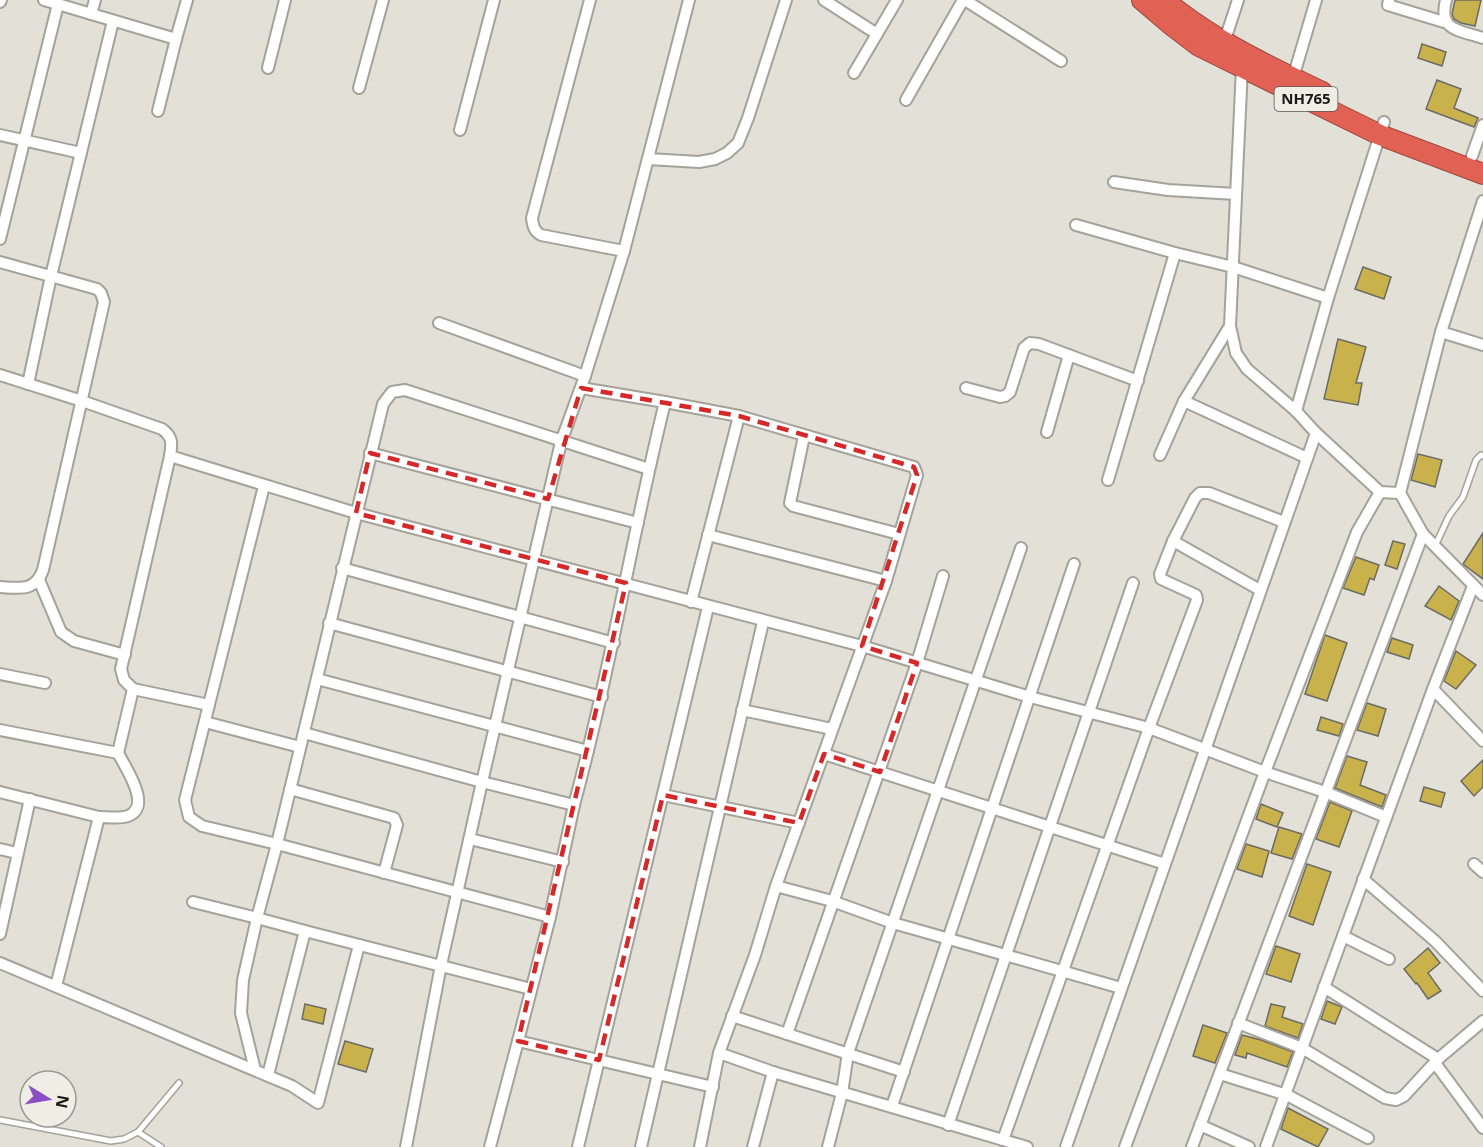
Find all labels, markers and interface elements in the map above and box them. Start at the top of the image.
road number: NH765 [1274,87,1338,111]
north arrow [18,1069,78,1129]
text: N [51,1093,75,1110]

